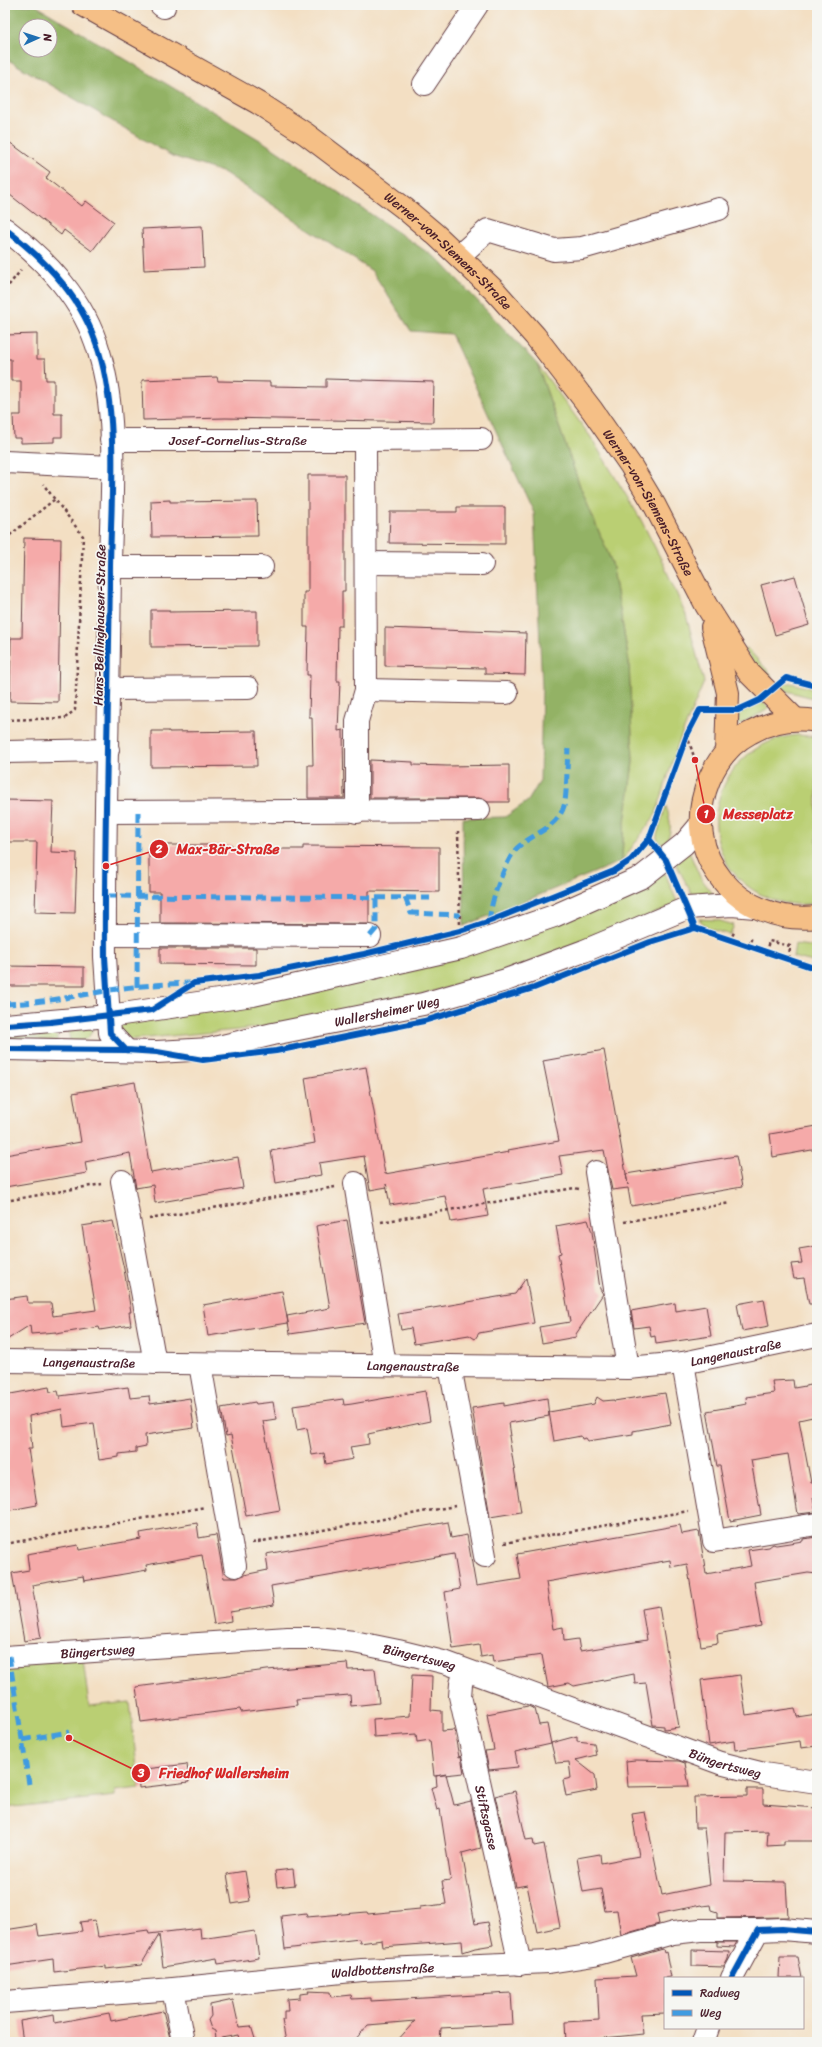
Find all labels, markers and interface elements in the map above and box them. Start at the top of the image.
north arrow [18,18,58,58]
text: N [38,32,57,42]
street label: Werner-von-Siemens-Straße [379,186,518,316]
street label: Werner-von-Siemens-Straße [596,424,700,581]
street label: Josef-Cornelius-Straße [168,429,307,452]
street label: Hans-Bellinghausen-Straße [87,544,112,706]
callout: Messeplatz [696,801,801,827]
text: Messeplatz [722,802,793,827]
text: 1 [703,803,709,825]
callout: Max-Bär-Straße [149,836,288,862]
text: Max-Bär-Straße [175,837,280,862]
text: 2 [155,838,163,860]
street label: Wallersheimer Weg [332,989,443,1033]
street label: Langenaustraße [688,1332,783,1373]
street label: Langenaustraße [43,1350,135,1374]
street label: Langenaustraße [367,1354,459,1378]
street label: Büngertsweg [60,1637,136,1665]
street label: Büngertsweg [381,1637,460,1678]
street label: Büngertsweg [686,1742,764,1785]
callout: Friedhof Wallersheim [131,1760,296,1786]
text: Friedhof Wallersheim [158,1761,289,1786]
text: 3 [137,1762,145,1784]
street label: Stiftsgasse [468,1783,505,1852]
street label: Waldbottenstraße [330,1956,435,1985]
legend [664,1977,804,2029]
text: Radweg [700,1982,740,2004]
text: Weg [700,2002,721,2024]

